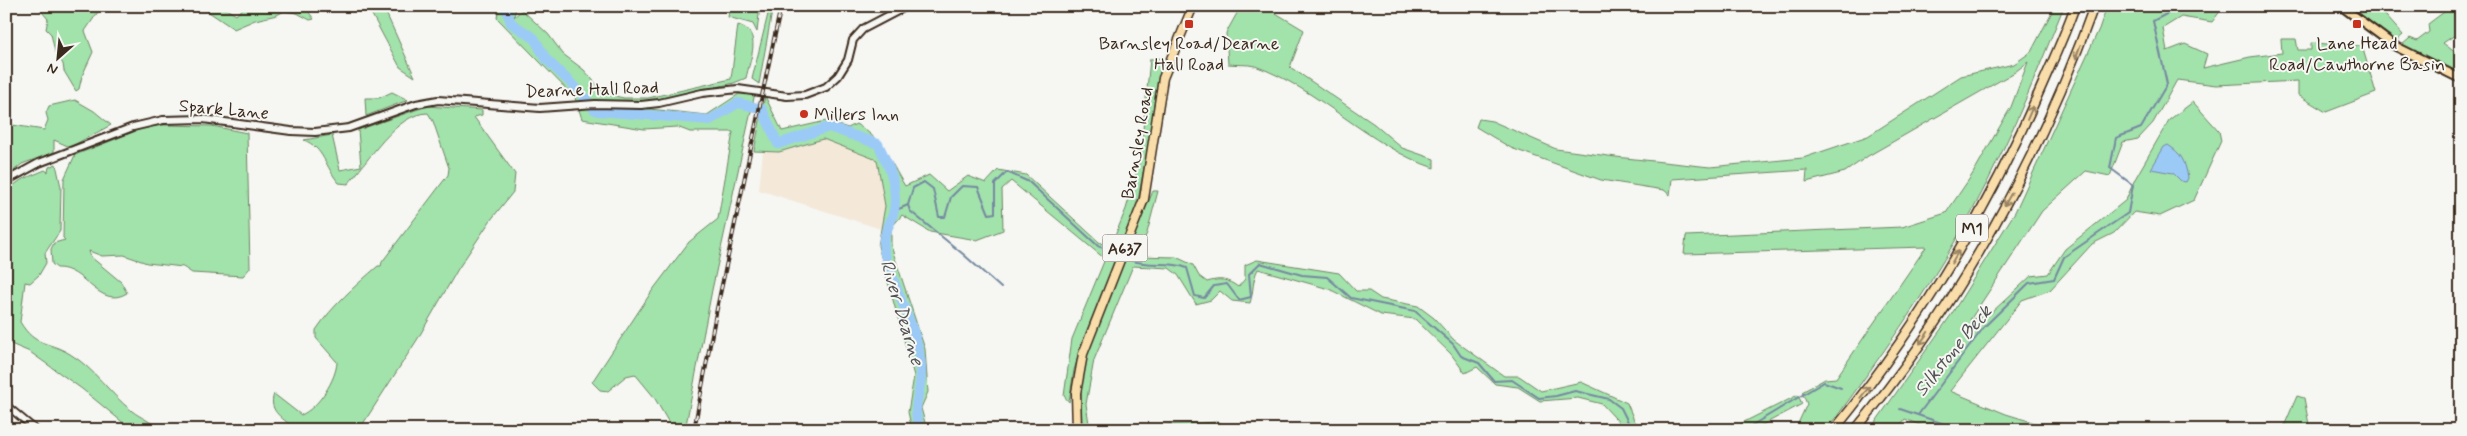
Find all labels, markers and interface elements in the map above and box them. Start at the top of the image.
marker: Barnsley Road/Dearne Hall Road [1183,18,1195,30]
marker: Lane Head Road/Cawthorne Basin [2351,18,2363,30]
north arrow [32,32,82,82]
place label: Barnsley Road/Dearne Hall Road [1099,32,1279,77]
place label: Lane Head Road/Cawthorne Basin [2269,32,2445,77]
one-way arrow [2072,44,2082,60]
text: N [44,59,61,79]
street label: Dearne Hall Road [525,76,659,104]
street label: Barnsley Road [1116,85,1160,201]
street label: Spark Lane [178,94,270,126]
place label: Millers Inn [814,103,899,127]
one-way arrow [2025,106,2035,121]
marker: Millers Inn [798,108,810,120]
one-way arrow [2002,191,2012,205]
road number: M1 [1956,214,1988,242]
road number: A637 [1102,234,1148,262]
one-way arrow [1950,250,1960,264]
water label: River Dearne [874,257,930,370]
water label: Silkstone Beck [1909,299,1999,402]
one-way arrow [1919,331,1929,345]
one-way arrow [1859,386,1870,399]

